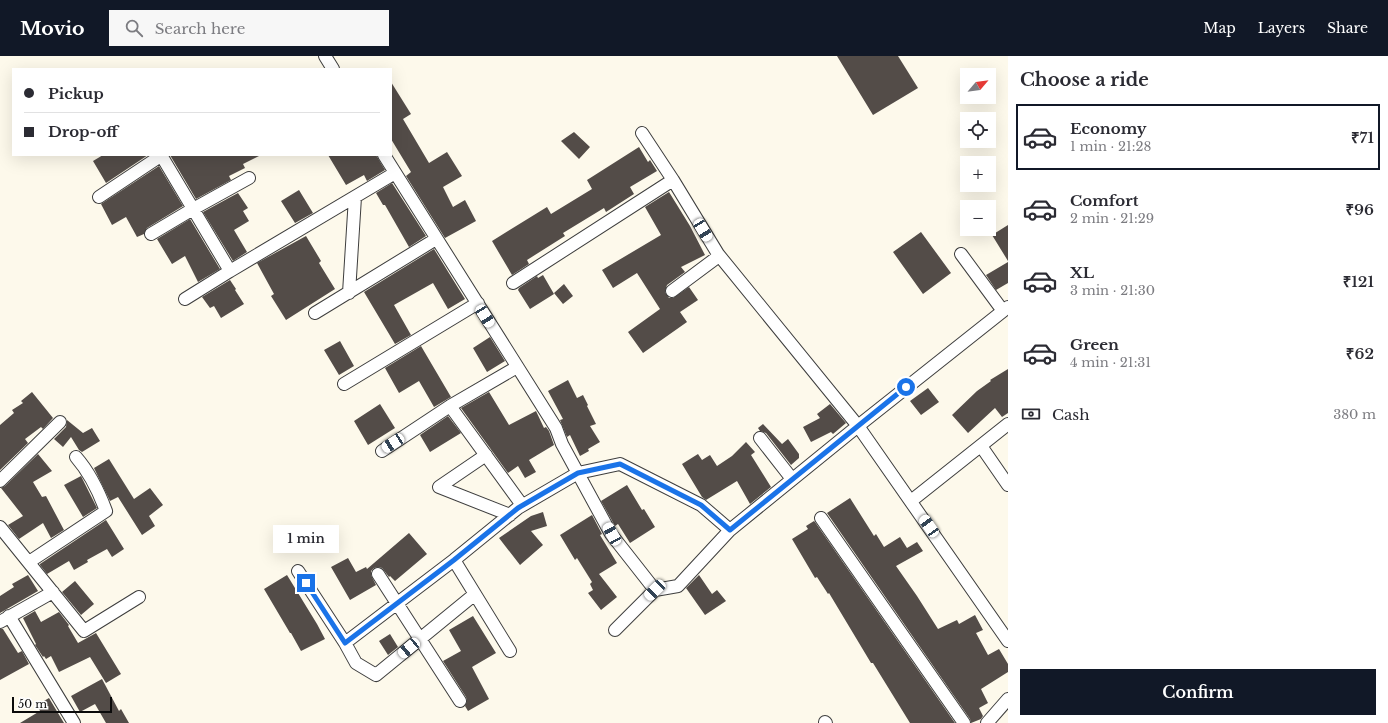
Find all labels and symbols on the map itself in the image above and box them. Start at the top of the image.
north arrow [960,68,996,104]
car [692,217,714,243]
car [474,303,496,329]
route start [897,378,915,396]
car [380,431,406,455]
car [917,513,941,539]
car [601,521,623,547]
callout: 1 min [273,525,339,553]
route end [297,574,315,592]
car [642,577,668,603]
car [396,636,422,660]
scale bar [12,695,112,714]

